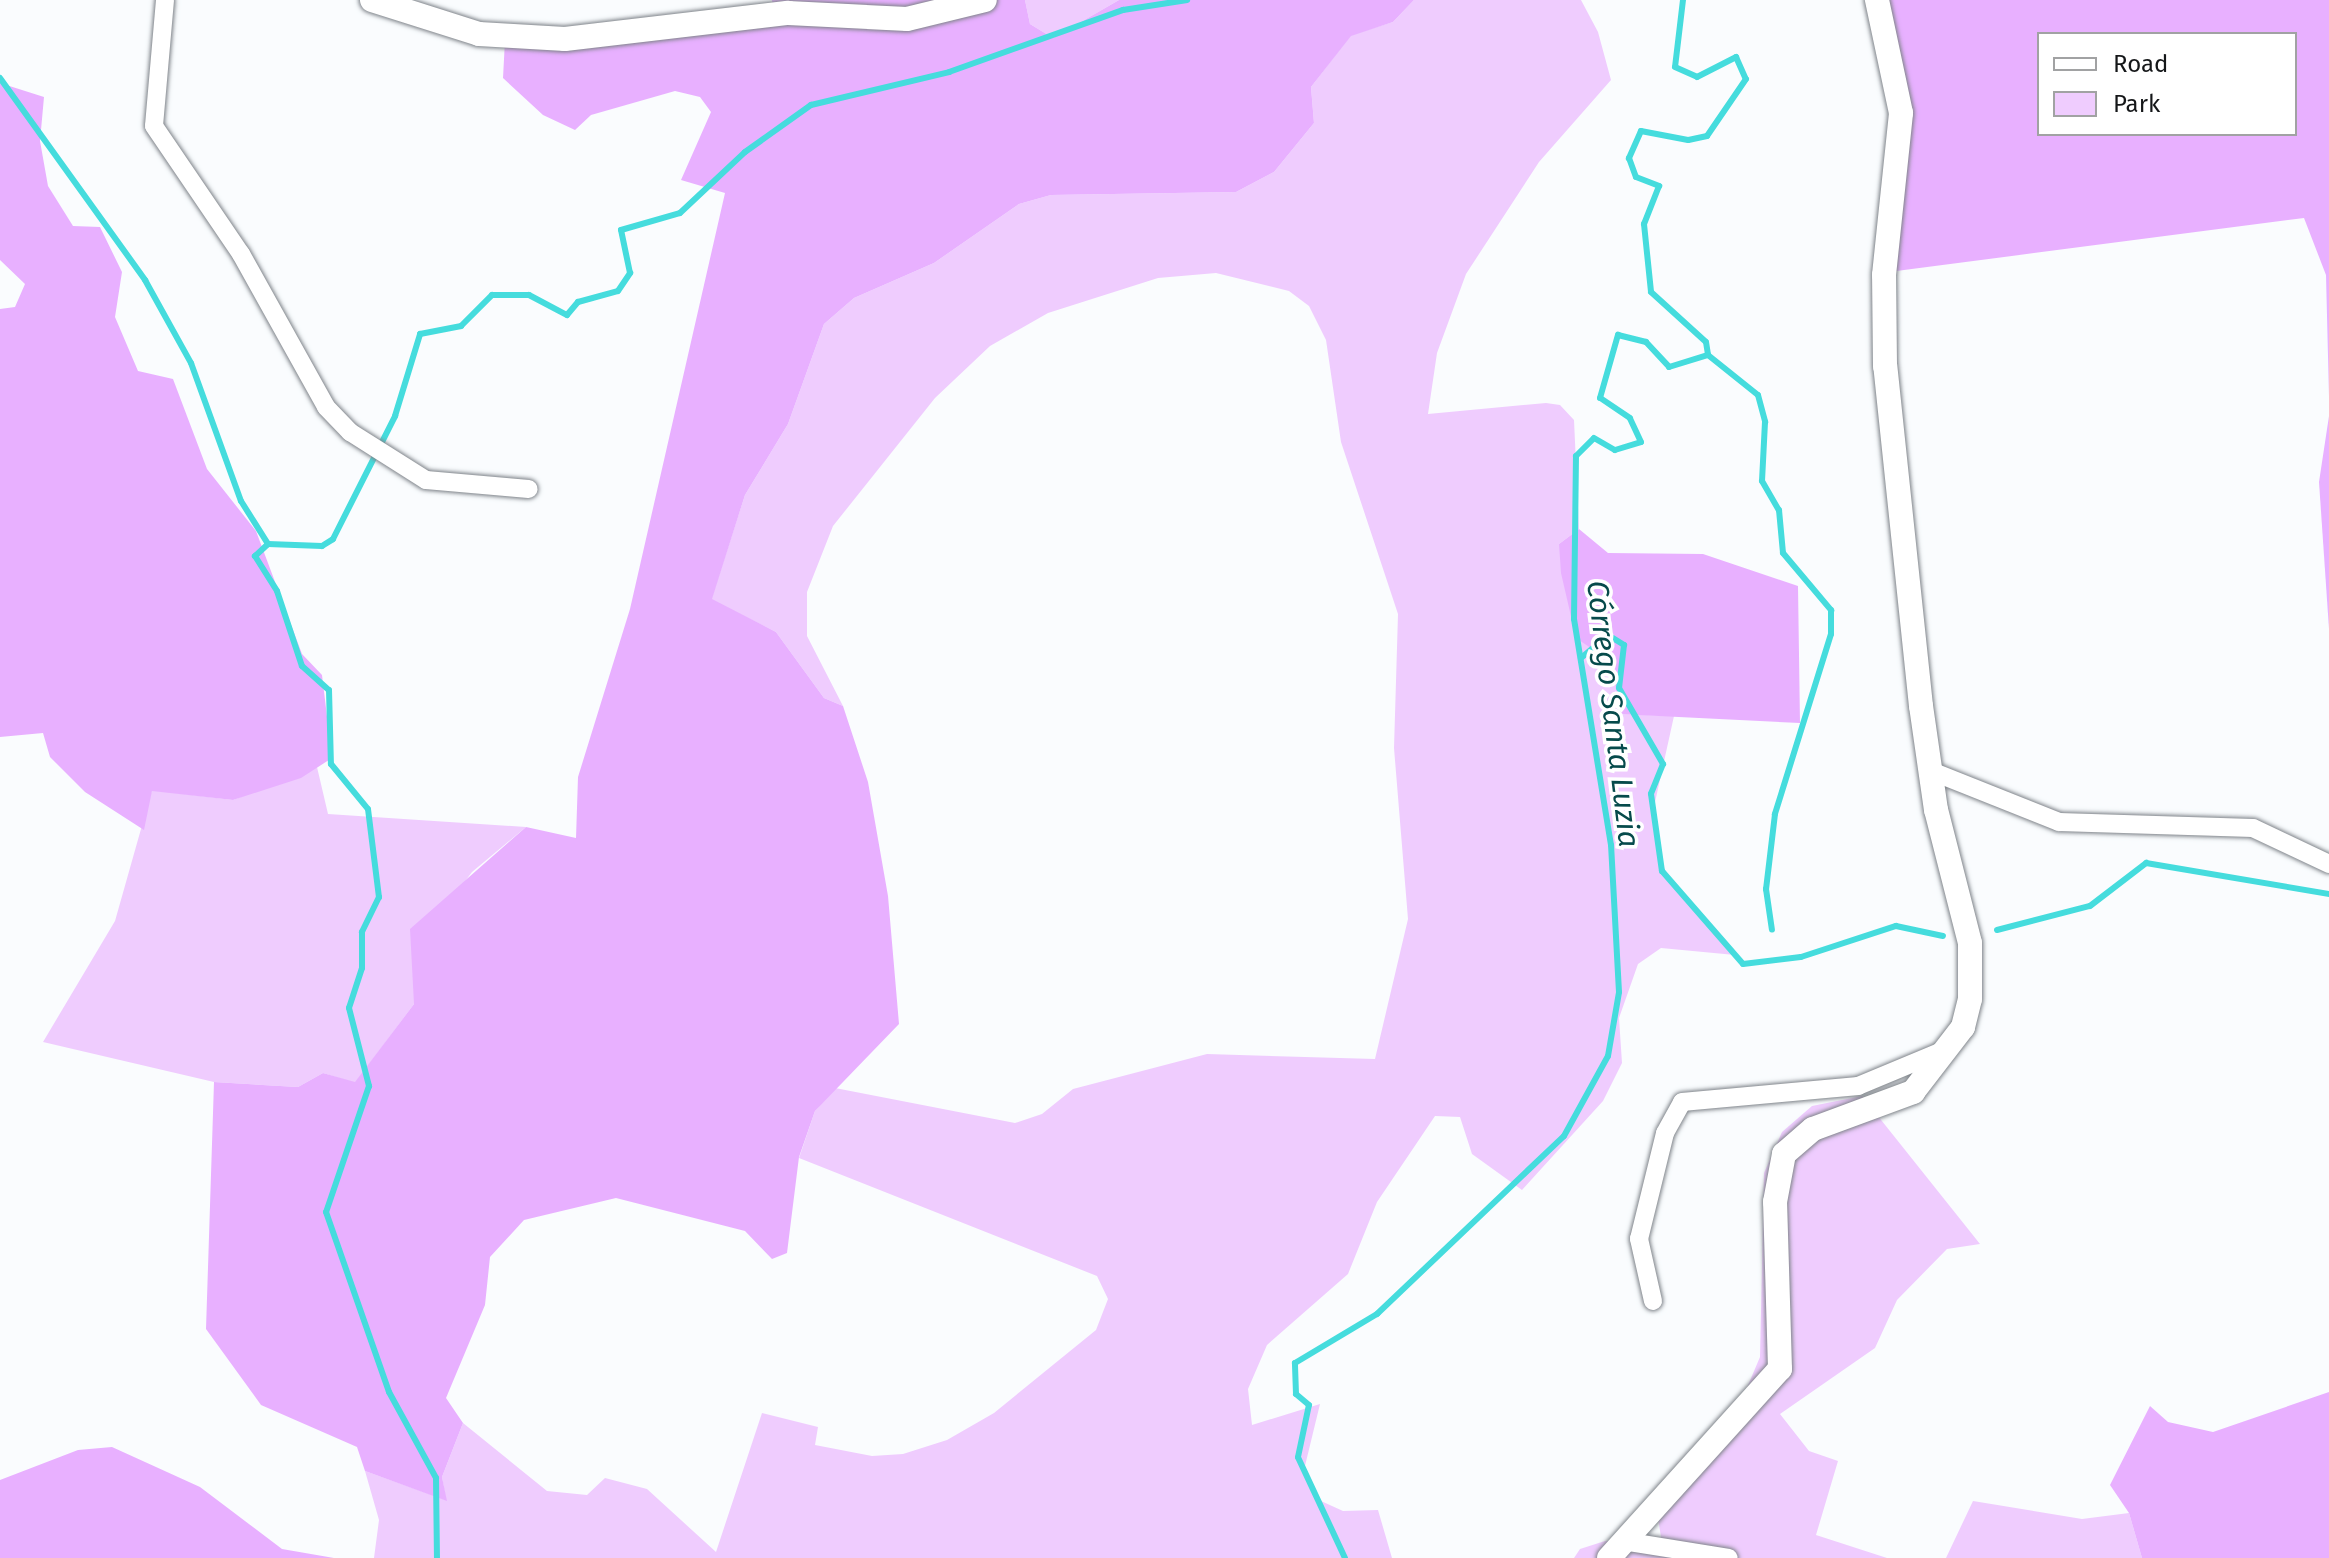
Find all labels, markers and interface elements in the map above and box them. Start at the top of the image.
legend [2037,32,2297,136]
text: Road [2113,50,2168,78]
text: Park [2113,90,2160,118]
water label: Córrego Santa Luzia [1579,578,1647,850]

